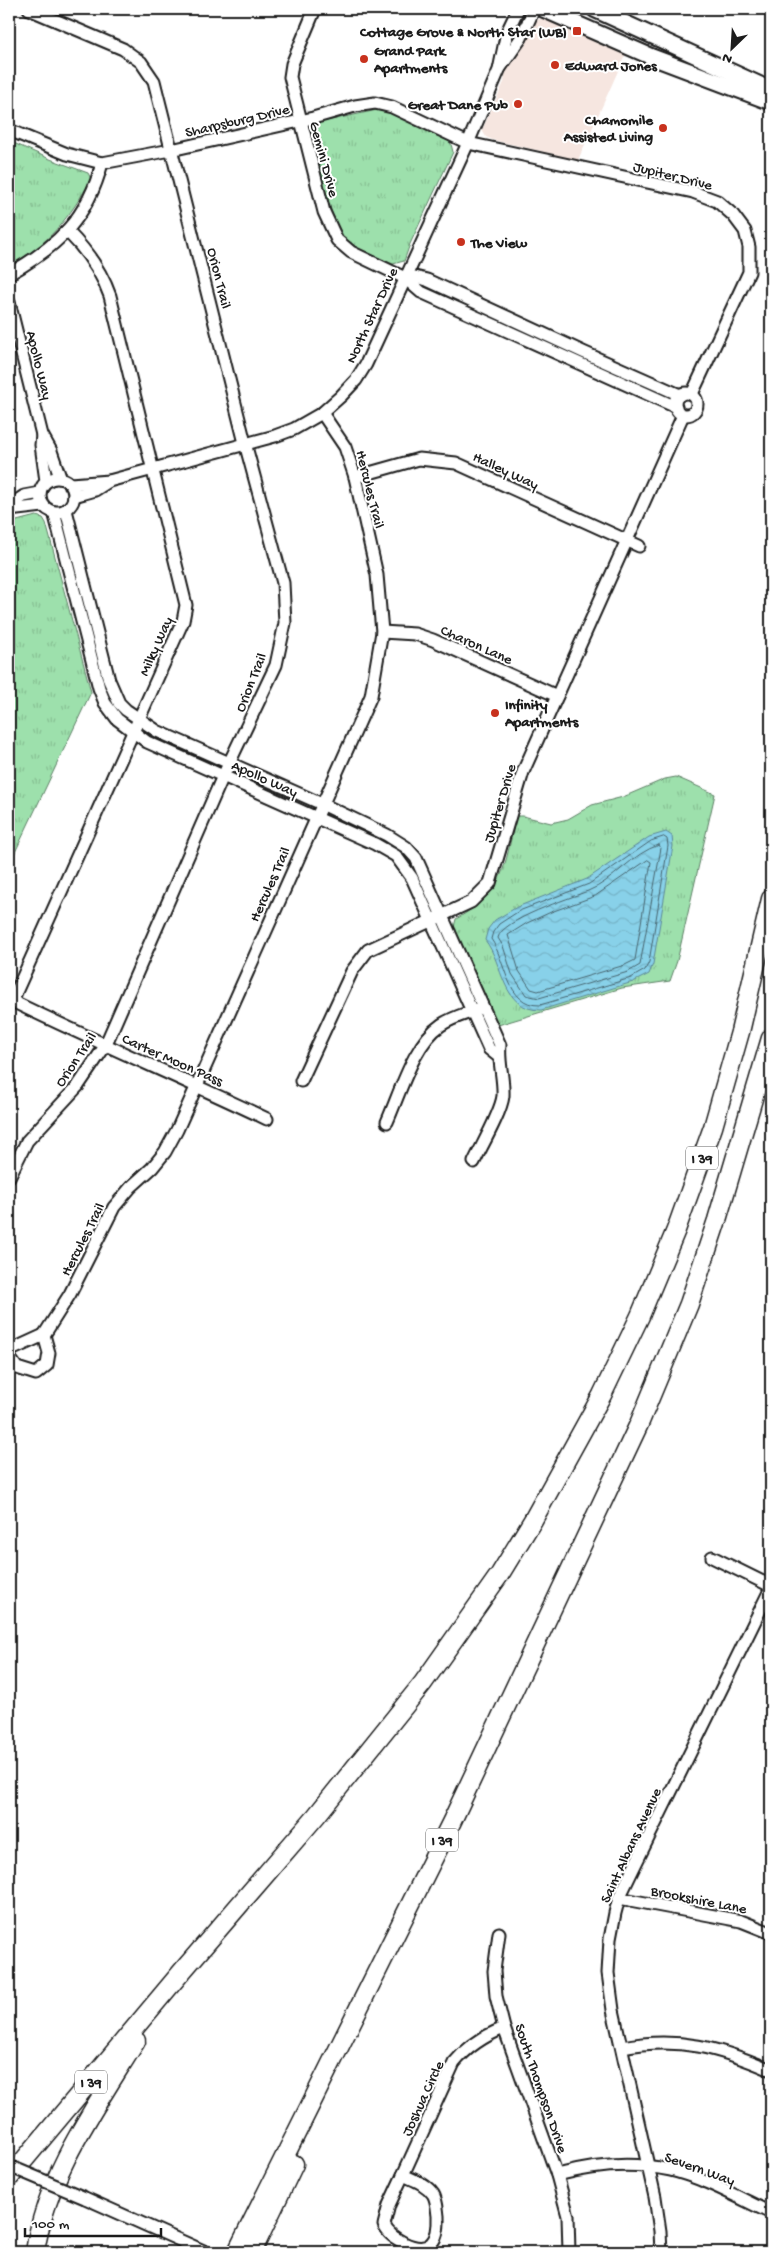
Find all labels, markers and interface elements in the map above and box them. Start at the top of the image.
north arrow [708,22,758,72]
place label: Cottage Grove & North Star (WB) [359,24,567,42]
marker: Cottage Grove & North Star (WB) [571,25,583,37]
place label: Grand Park Apartments [373,43,449,78]
text: N [720,48,735,67]
marker: Grand Park Apartments [358,53,370,65]
place label: Edward Jones [565,58,658,76]
marker: Edward Jones [549,59,561,71]
place label: Great Dane Pub [408,97,508,115]
marker: Great Dane Pub [512,98,524,110]
street label: Sharpsburg Drive [183,101,292,143]
place label: Chamomile Assisted Living [563,112,654,147]
street label: Gemini Drive [304,120,342,200]
marker: Chamomile Assisted Living [657,122,669,134]
street label: Jupiter Drive [631,158,714,196]
place label: The View [470,235,527,253]
marker: The View [455,236,467,248]
street label: Orion Trail [202,246,234,311]
street label: North Star Drive [343,265,403,367]
street label: Apollo Way [21,329,55,402]
street label: Hercules Trail [351,449,387,530]
street label: Halley Way [469,449,542,495]
street label: Milky Way [136,614,178,679]
street label: Charon Lane [437,622,515,670]
street label: Orion Trail [232,651,272,715]
place label: Infinity Apartments [504,697,580,732]
marker: Infinity Apartments [489,707,501,719]
street label: Apollo Way [228,757,301,803]
street label: Jupiter Drive [480,762,521,845]
street label: Hercules Trail [246,845,295,925]
street label: Orion Trail [52,1029,101,1091]
street label: Carter Moon Pass [119,1030,226,1091]
road number: I 39 [686,1146,718,1170]
street label: Hercules Trail [58,1200,110,1280]
street label: Saint Albans Avenue [597,1785,667,1906]
road number: I 39 [426,1828,458,1852]
street label: Brookshire Lane [648,1883,748,1919]
street label: South Thompson Drive [509,2021,571,2156]
street label: Joshua Circle [399,2058,449,2139]
road number: I 39 [75,2070,107,2094]
street label: Severn Way [662,2149,738,2191]
scale bar [25,2206,161,2238]
text: 100 m [31,2216,70,2234]

